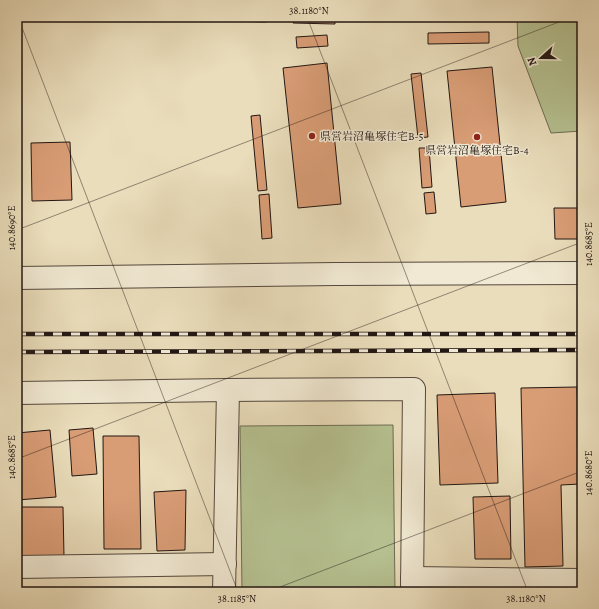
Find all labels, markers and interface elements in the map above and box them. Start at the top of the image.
text: 38.1180°N [289,4,329,17]
north arrow [521,38,561,78]
text: N [524,55,541,68]
place label: 県営岩沼亀塚住宅B-5 [320,129,424,144]
marker: 県営岩沼亀塚住宅B-5 [307,131,317,141]
marker: 県営岩沼亀塚住宅B-4 [472,132,482,142]
place label: 県営岩沼亀塚住宅B-4 [425,143,529,158]
text: 140.8690°E [5,206,18,250]
text: 140.8685°E [582,222,595,266]
text: 140.8685°E [5,435,18,479]
text: 140.8680°E [582,450,595,495]
text: 38.1185°N [218,592,256,605]
text: 38.1180°N [506,592,546,605]

